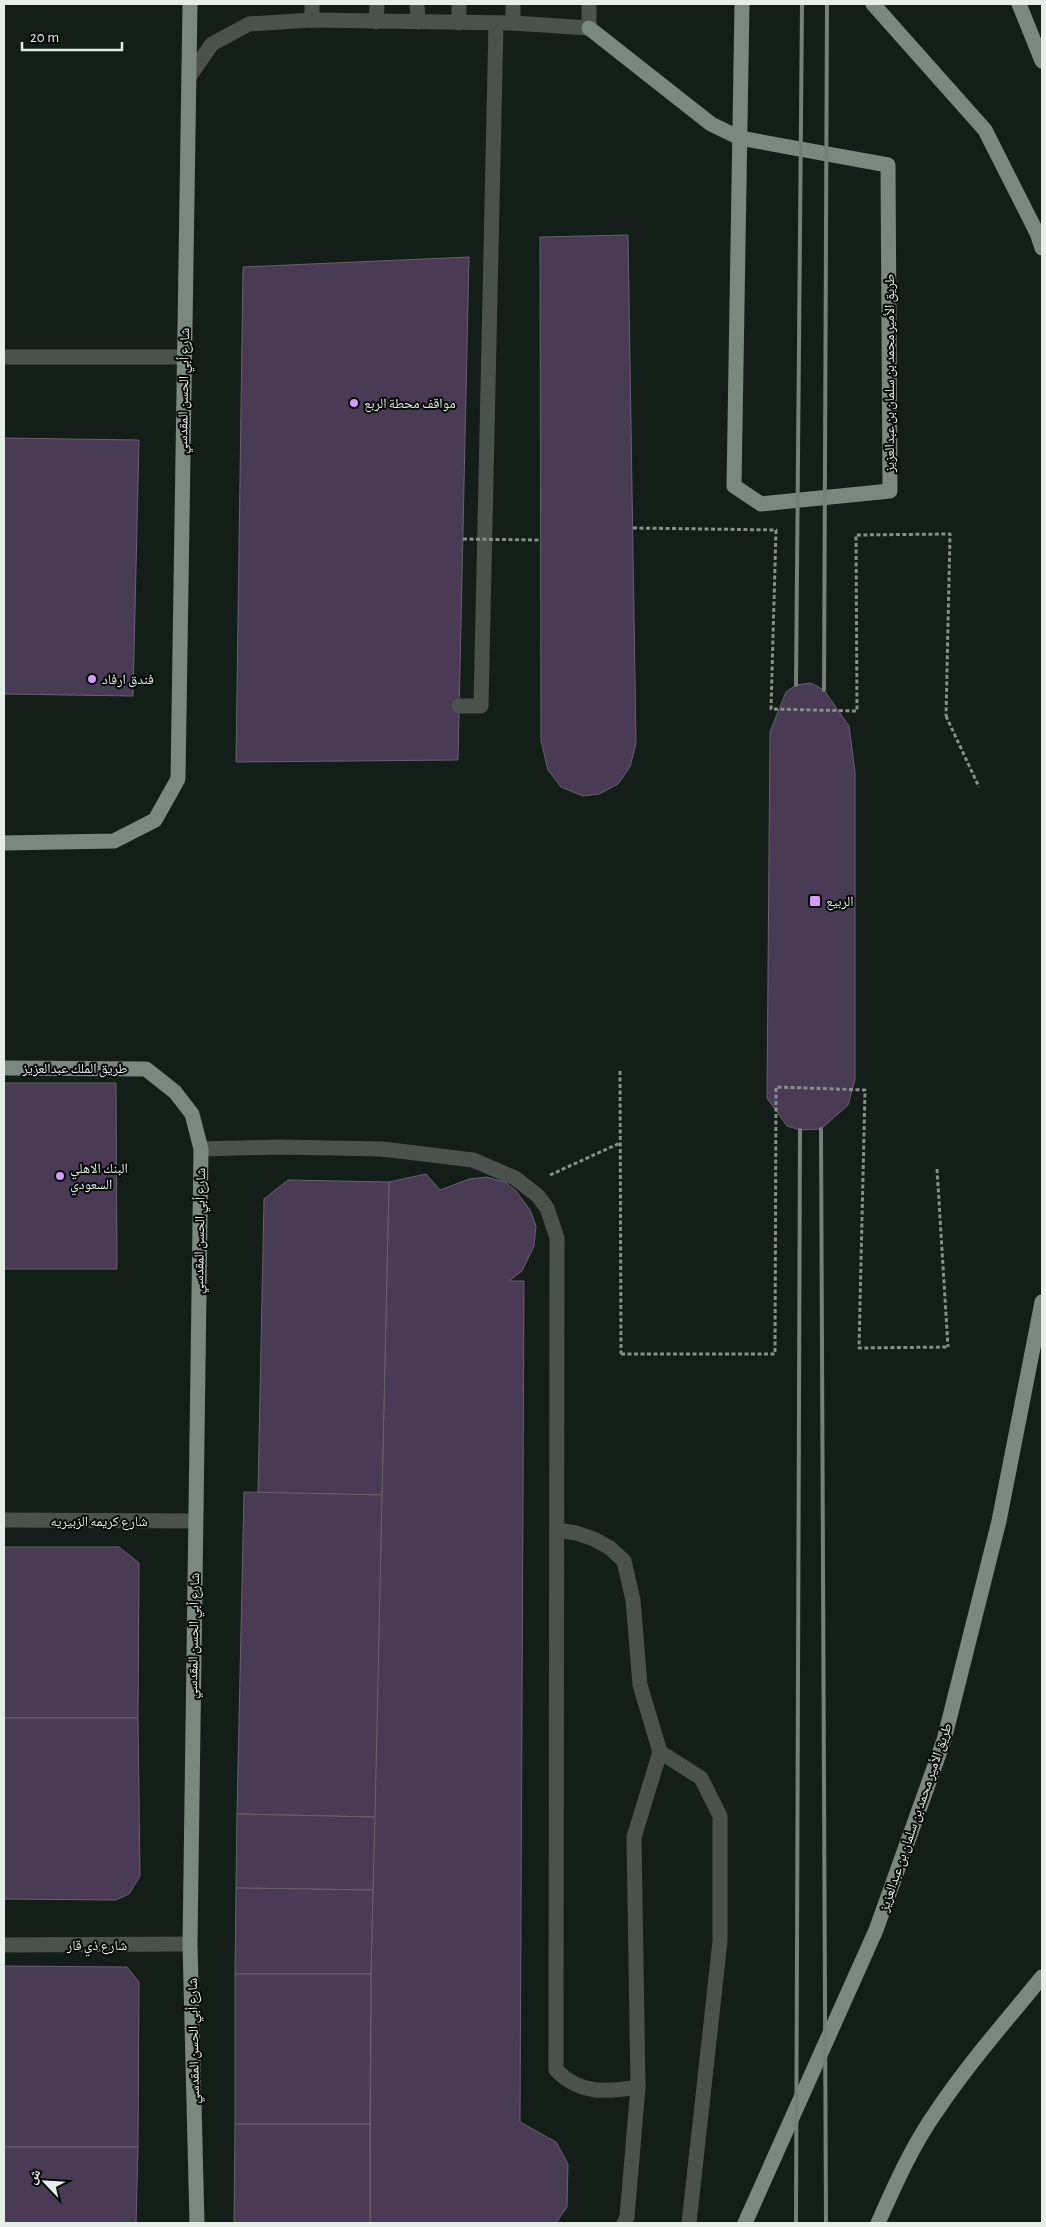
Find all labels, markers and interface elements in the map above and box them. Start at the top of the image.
scale bar [22,20,122,52]
text: 20 m [30,30,59,45]
street label: طريق الأمير محمد بن سلمان بن عبدالعزيز [883,274,899,473]
street label: شارع أبي الحسن المقدسي [174,328,196,454]
marker: مواقف محطة الربع [348,397,360,409]
place label: مواقف محطة الربع [364,397,456,413]
marker: فندق ارفاد [86,673,98,685]
place label: فندق ارفاد [102,673,154,688]
marker: الربيع [808,894,822,908]
place label: الربيع [826,895,854,911]
street label: طريق الملك عبدالعزيز [21,1062,128,1078]
place label: البنك الاهلي السعودي [70,1162,128,1196]
street label: شارع أبي الحسن المقدسي [190,1168,212,1294]
marker: البنك الاهلي السعودي [54,1170,66,1182]
street label: شارع كريمه الزبيريه [50,1515,148,1531]
street label: شارع أبي الحسن المقدسي [184,1573,206,1699]
street label: طريق الأمير محمد بن سلمان بن عبدالعزيز [877,1721,957,1915]
street label: شارع ذي قار [66,1939,127,1957]
street label: شارع أبي الحسن المقدسي [184,1978,206,2104]
north arrow [20,2157,70,2207]
text: ش [25,2167,45,2187]

